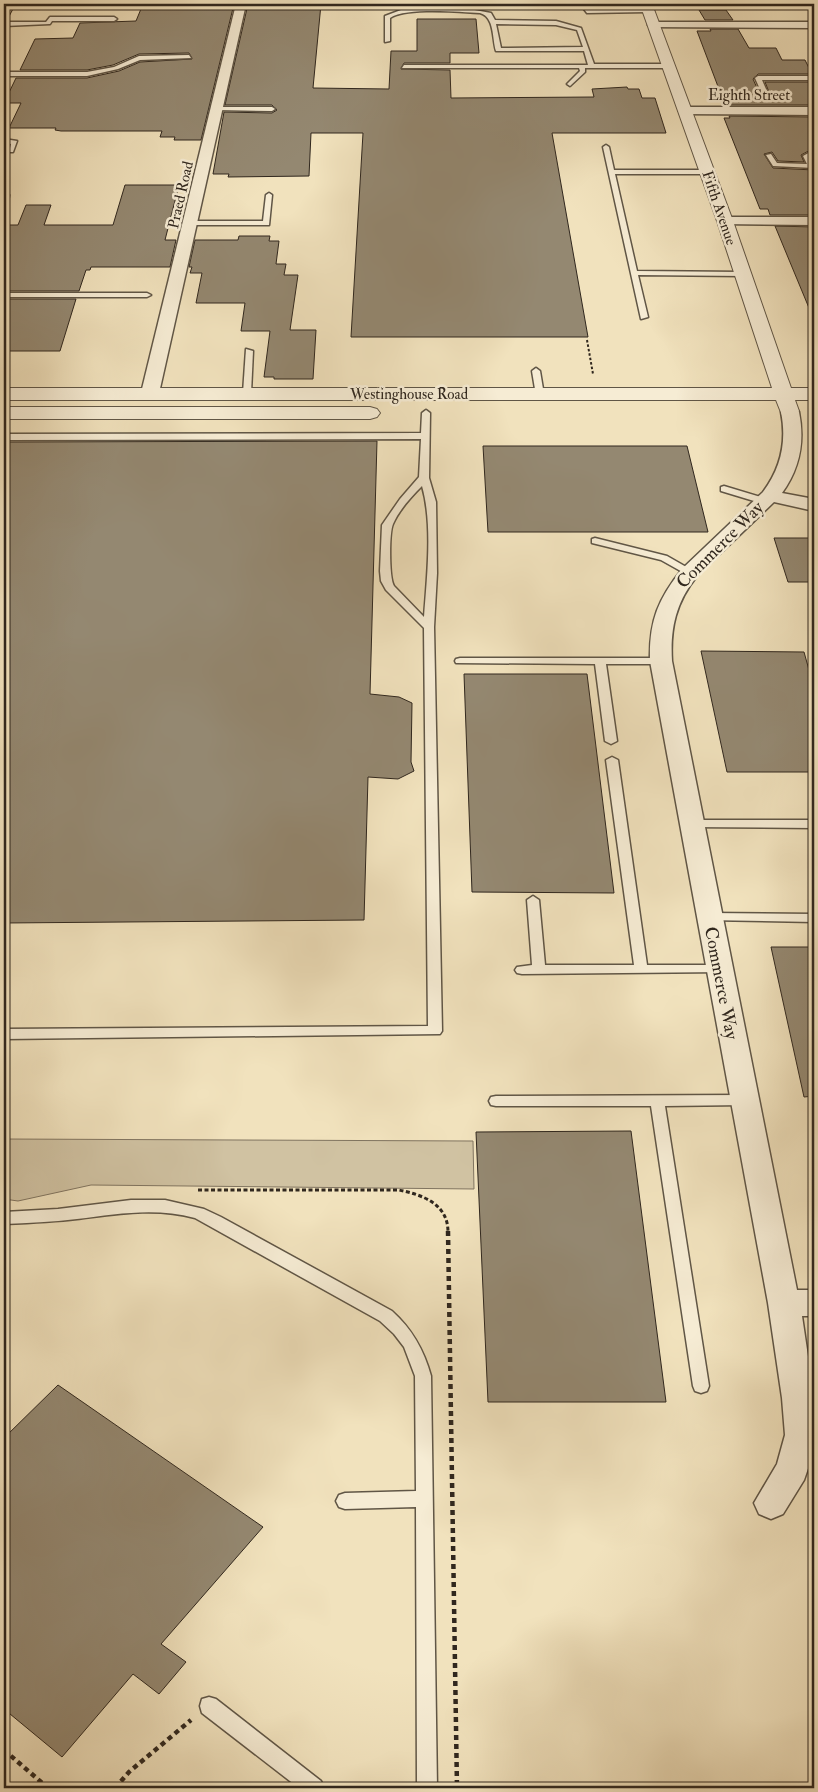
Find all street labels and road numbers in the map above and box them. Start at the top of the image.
street label: Eighth Street [708,86,790,105]
street label: Praed Road [164,159,198,231]
street label: Fifth Avenue [697,168,741,248]
street label: Westinghouse Road [349,385,469,404]
street label: Commerce Way [671,496,769,594]
street label: Commerce Way [699,925,743,1042]

